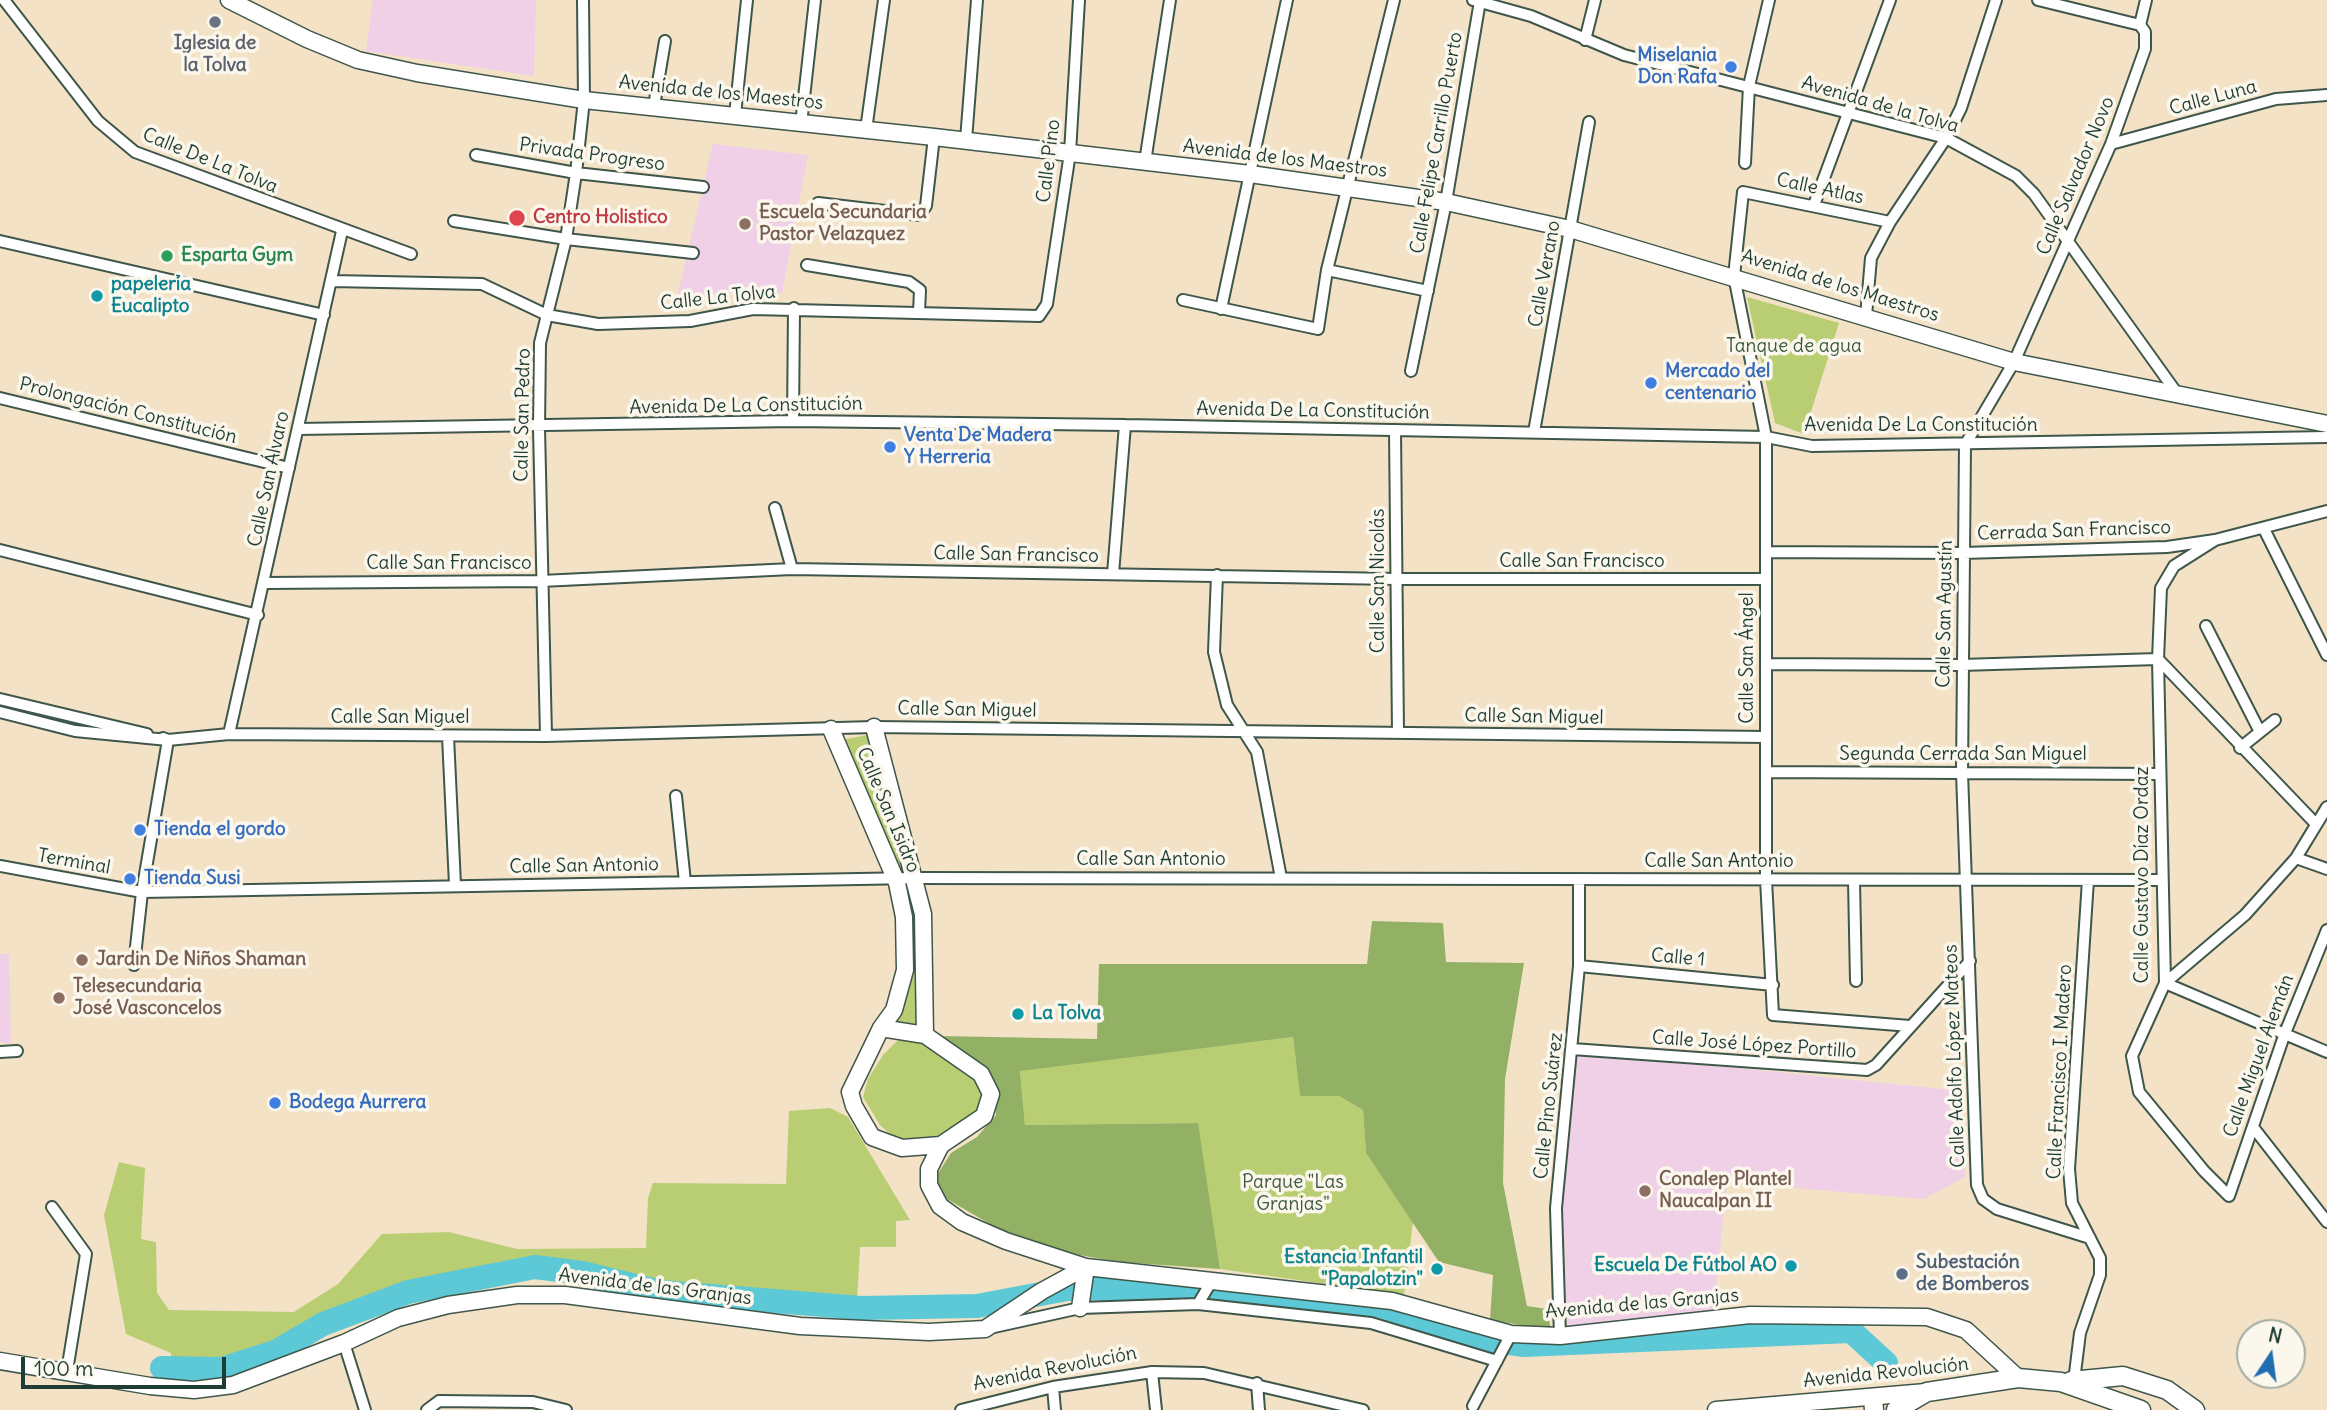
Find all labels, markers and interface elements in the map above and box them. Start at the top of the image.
marker: Iglesia de la Tolva [207,14,223,30]
street label: Calle Felipe Carrillo Puerto [1406,30,1468,256]
place label: Iglesia de la Tolva [174,33,256,77]
place label: Miselania Don Rafa [1637,45,1717,89]
marker: Miselania Don Rafa [1723,59,1739,75]
street label: Avenida de los Maestros [618,71,824,115]
street label: Avenida de la Tolva [1799,72,1961,138]
street label: Calle Luna [2167,75,2259,121]
street label: Calle Salvador Novo [2032,93,2120,259]
street label: Calle Pino [1033,118,1065,204]
street label: Calle De La Tolva [139,123,281,199]
street label: Privada Progreso [518,133,666,177]
street label: Avenida de los Maestros [1182,135,1388,183]
street label: Calle Atlas [1774,169,1866,209]
place label: Escuela Secundaria Pastor Velazquez [759,202,927,246]
place label: Centro Holistico [533,207,668,229]
marker: Centro Holistico [507,208,527,228]
marker: Escuela Secundaria Pastor Velazquez [737,216,753,232]
street label: Calle Verano [1524,219,1566,329]
place label: Esparta Gym [181,245,293,267]
street label: Avenida de los Maestros [1738,245,1942,327]
marker: Esparta Gym [159,248,175,264]
place label: papelería Eucalipto [111,274,191,318]
street label: Calle La Tolva [659,281,777,315]
marker: papelería Eucalipto [89,288,105,304]
park label: Tanque de agua [1726,336,1862,358]
street label: Calle San Pedro [510,348,536,482]
place label: Mercado del centenario [1665,361,1770,405]
street label: Prolongación Constitución [17,373,239,449]
marker: Mercado del centenario [1643,375,1659,391]
street label: Avenida De La Constitución [629,393,863,419]
street label: Avenida De La Constitución [1196,398,1430,424]
street label: Calle San Álvaro [243,409,295,549]
street label: Avenida De La Constitución [1804,415,2038,437]
place label: Venta De Madera Y Herreria [904,425,1052,469]
marker: Venta De Madera Y Herreria [882,439,898,455]
street label: Calle San Nicolás [1368,509,1390,653]
street label: Cerrada San Francisco [1977,516,2171,546]
street label: Calle San Agustín [1932,540,1958,688]
street label: Calle San Francisco [933,542,1099,568]
street label: Calle San Francisco [1499,551,1665,573]
street label: Calle San Francisco [366,553,532,575]
street label: Calle San Ángel [1737,592,1759,724]
street label: Calle San Miguel [897,697,1037,723]
street label: Calle San Miguel [1464,704,1604,730]
street label: Calle San Miguel [330,707,470,729]
street label: Calle San Isidro [851,744,925,876]
street label: Segunda Cerrada San Miguel [1839,744,2087,766]
street label: Calle Gustavo Díaz Ordaz [2132,766,2154,984]
place label: Tienda el gordo [154,819,286,841]
marker: Tienda el gordo [132,822,148,838]
street label: Terminal [36,844,112,880]
street label: Calle San Antonio [1076,849,1226,871]
street label: Calle San Antonio [1644,851,1794,873]
street label: Calle San Antonio [509,853,659,879]
place label: Tienda Susi [144,868,241,890]
marker: Tienda Susi [122,871,138,887]
street label: Calle 1 [1650,944,1706,972]
street label: Calle Adolfo López Mateos [1940,944,1970,1168]
place label: Jardin De Niños Shaman [96,949,306,971]
marker: Jardin De Niños Shaman [74,952,90,968]
street label: Calle Francisco I. Madero [2043,964,2077,1180]
street label: Calle Miguel Alemán [2219,971,2299,1141]
place label: Telesecundaria José Vasconcelos [73,976,222,1020]
marker: Telesecundaria José Vasconcelos [51,990,67,1006]
place label: La Tolva [1032,1003,1101,1025]
marker: La Tolva [1010,1006,1026,1022]
street label: Calle José López Portillo [1651,1026,1857,1064]
street label: Calle Pino Suárez [1530,1032,1568,1180]
place label: Bodega Aurrera [289,1092,426,1114]
marker: Bodega Aurrera [267,1095,283,1111]
place label: Conalep Plantel Naucalpan II [1659,1169,1792,1213]
park label: Parque "Las Granjas" [1242,1172,1344,1216]
marker: Conalep Plantel Naucalpan II [1637,1183,1653,1199]
place label: Estancia Infantil "Papalotzin" [1284,1247,1423,1291]
place label: Subestación de Bomberos [1916,1252,2029,1296]
place label: Escuela De Fútbol AO [1594,1255,1777,1277]
marker: Escuela De Fútbol AO [1783,1258,1799,1274]
marker: Estancia Infantil "Papalotzin" [1429,1261,1445,1277]
street label: Avenida de las Granjas [557,1264,753,1310]
marker: Subestación de Bomberos [1894,1266,1910,1282]
street label: Avenida de las Granjas [1544,1284,1740,1324]
north arrow [2236,1319,2306,1389]
text: N [2266,1322,2284,1349]
street label: Avenida Revolución [971,1342,1139,1396]
scale bar [24,1344,229,1388]
street label: Avenida Revolución [1802,1353,1970,1393]
text: 100 m [34,1355,93,1382]

